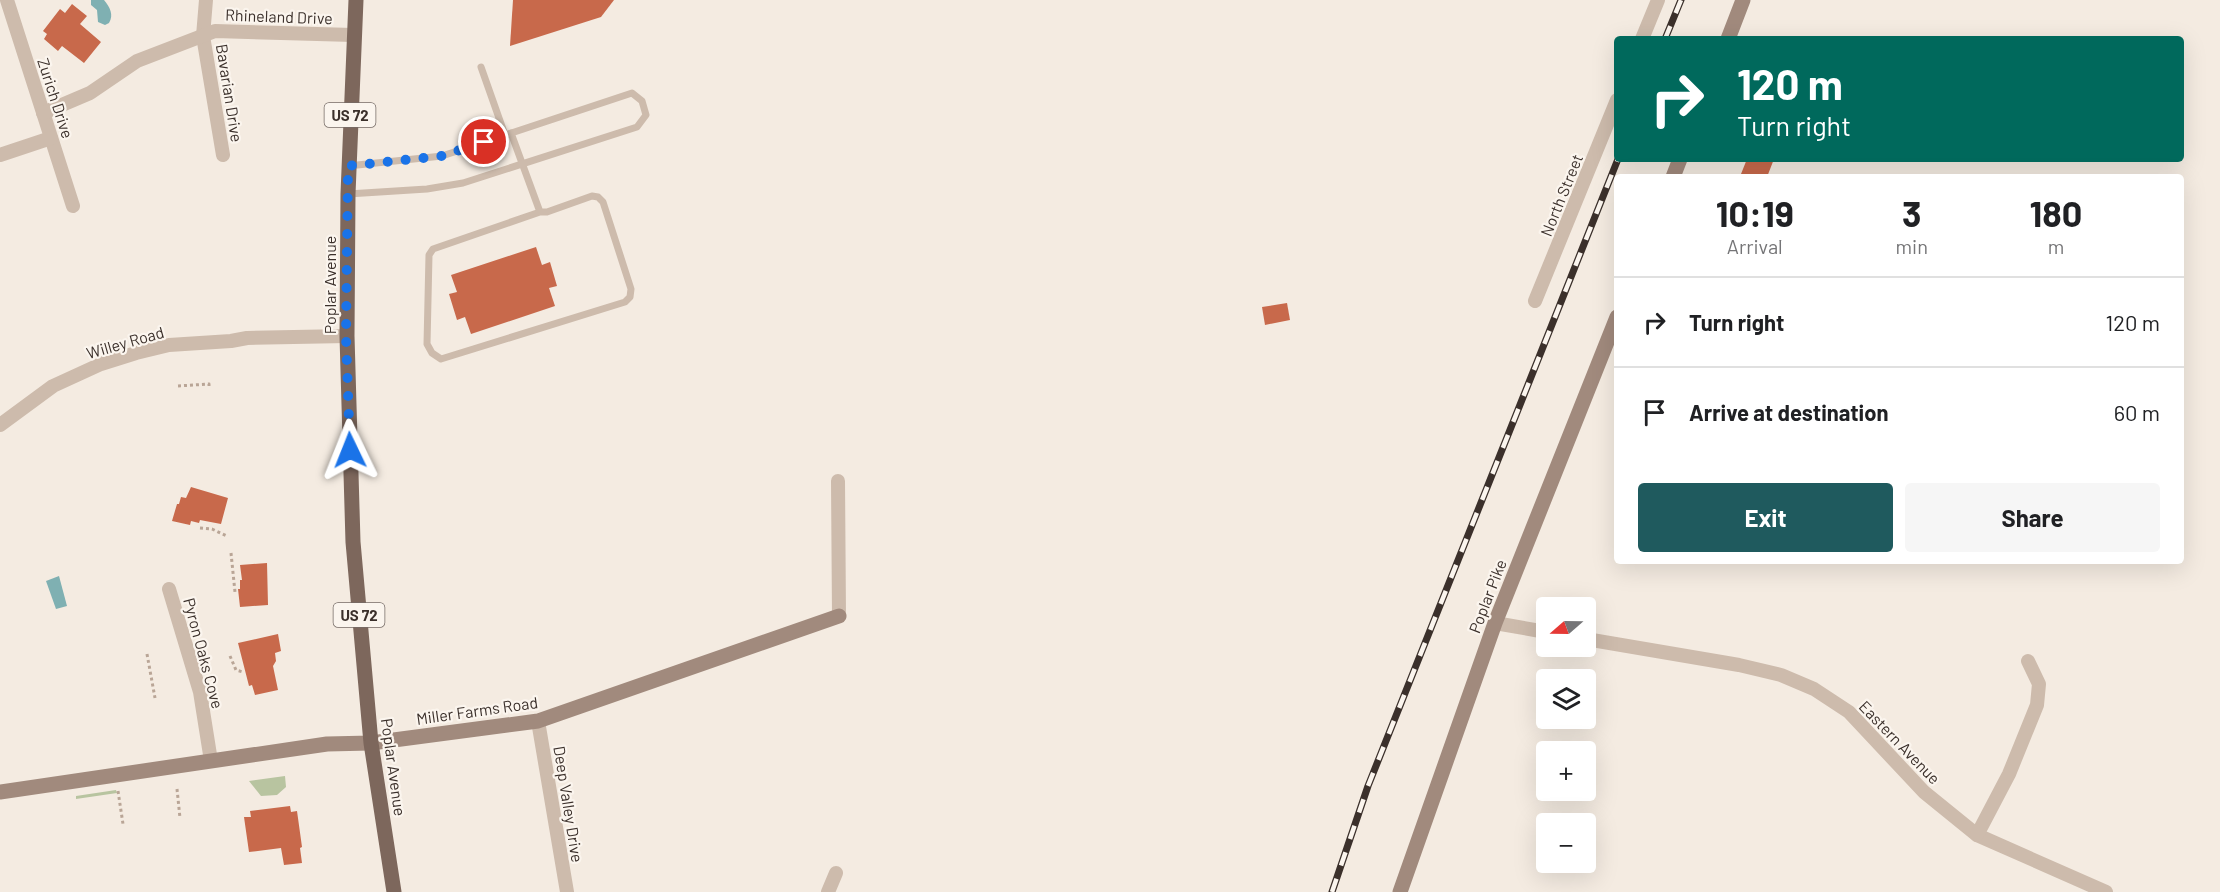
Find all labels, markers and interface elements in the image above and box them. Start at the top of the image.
street label: Rhineland Drive [225,5,333,27]
street label: Bavarian Drive [213,43,247,143]
street label: Zurich Drive [34,56,78,140]
text: 120 m [1737,58,1843,108]
icon: right [1638,60,1716,138]
road number: US 72 [324,103,376,127]
text: Turn right [1737,109,1851,141]
pin [458,116,509,167]
icon: arrive [467,125,500,158]
street label: North Street [1536,151,1586,239]
text: 10:19 [1716,191,1794,234]
text: 3 [1902,191,1921,234]
text: 180 [2030,191,2082,234]
text: Arrival [1727,234,1783,258]
text: min [1896,234,1928,258]
text: m [2048,234,2064,258]
street label: Poplar Avenue [320,236,339,334]
icon: right [1638,306,1671,339]
text: Turn right [1689,309,1784,335]
text: 120 m [2105,309,2160,335]
street label: Willey Road [84,322,166,362]
icon: arrive [1638,396,1671,429]
text: Arrive at destination [1689,399,1888,425]
text: 60 m [2114,399,2160,425]
position arrow [318,418,382,482]
button: Exit [1638,483,1893,552]
button: Share [1905,483,2160,552]
street label: Poplar Pike [1464,556,1510,636]
street label: Pyron Oaks Cove [180,596,228,710]
north arrow [1536,597,1596,657]
map controls [1536,597,1596,873]
road number: US 72 [334,603,385,627]
button: layers [1536,669,1596,729]
street label: Miller Farms Road [415,692,539,728]
street label: Eastern Avenue [1856,697,1944,787]
street label: Poplar Avenue [378,717,410,817]
button: + [1536,741,1596,801]
street label: Deep Valley Drive [550,744,588,864]
button: − [1536,813,1596,873]

